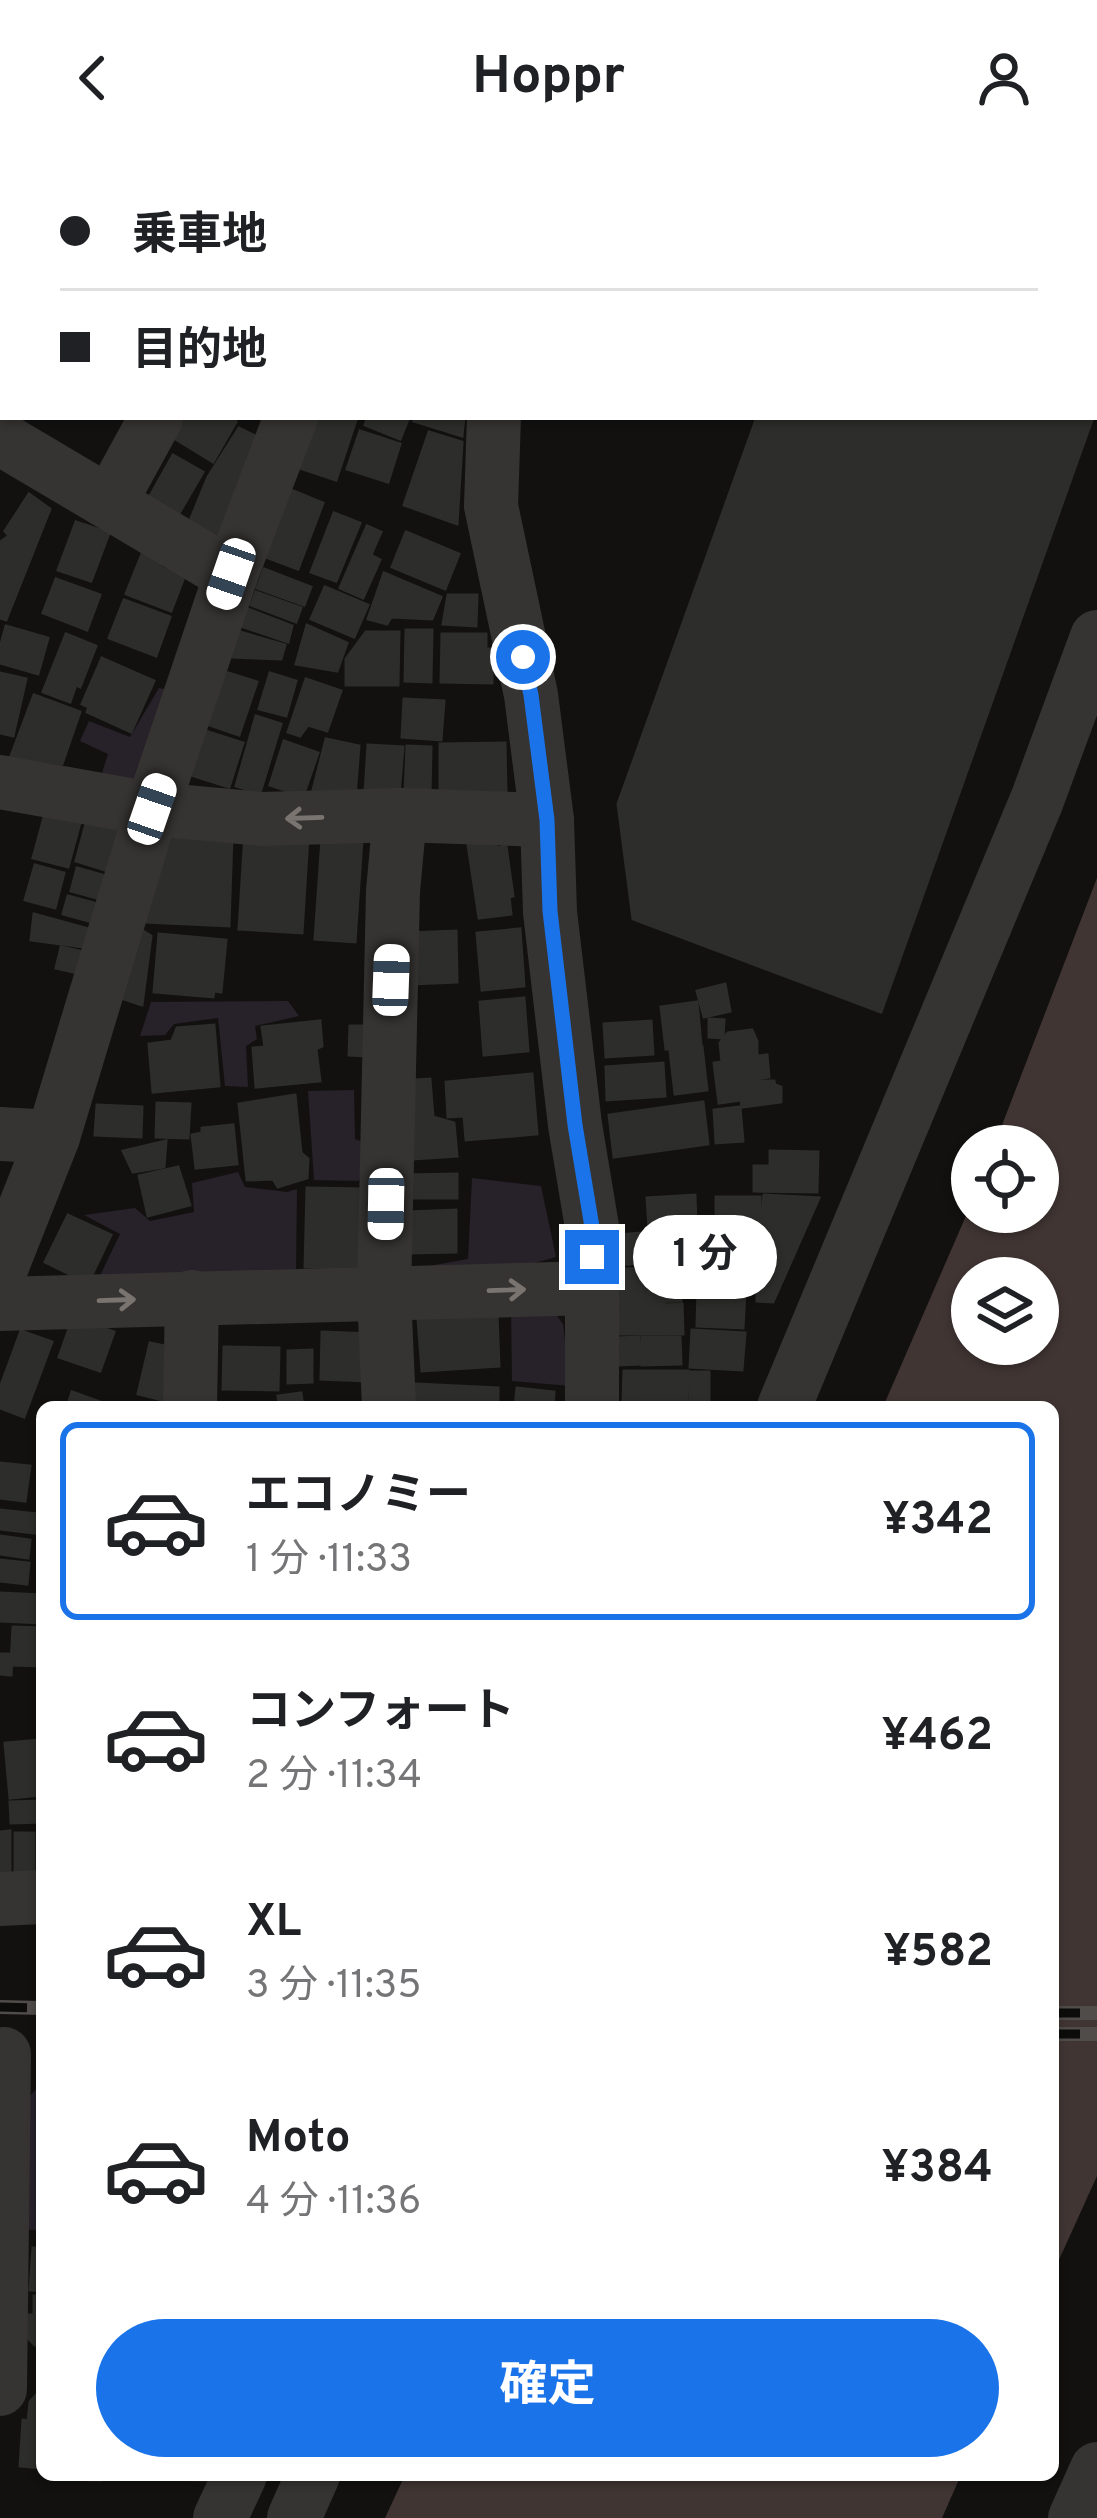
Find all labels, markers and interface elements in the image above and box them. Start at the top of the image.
text: Hoppr [472,44,625,113]
icon: back [60,45,126,111]
icon: person [971,45,1037,111]
text: 乗車地 [132,209,267,266]
text: 目的地 [132,324,267,381]
car [202,534,260,614]
route start [496,630,550,684]
car [123,769,181,849]
one-way arrow [285,806,324,829]
car [372,943,410,1017]
map controls [951,1125,1059,1365]
button: locate [951,1125,1059,1233]
car [367,1168,405,1240]
callout: 1 分 [634,1215,778,1299]
route end [565,1230,619,1284]
text: 1 分 [673,1232,737,1281]
button: layers [951,1257,1059,1365]
one-way arrow [487,1279,526,1302]
one-way arrow [97,1288,136,1311]
icon: car [102,1467,210,1575]
text: エコノミー [246,1469,471,1526]
text: ¥342 [882,1493,993,1550]
text: 1 分 · 11:33 [246,1537,412,1586]
icon: car [102,1683,210,1791]
text: コンフォート [246,1685,515,1742]
text: ¥462 [882,1709,993,1766]
text: 2 分 · 11:34 [246,1753,422,1802]
text: XL [246,1895,301,1952]
icon: car [102,1899,210,2007]
text: ¥582 [883,1925,993,1982]
text: 3 分 · 11:35 [246,1963,422,2012]
text: Moto [246,2111,350,2168]
icon: car [102,2115,210,2223]
text: ¥384 [881,2141,993,2198]
text: 4 分 · 11:36 [246,2179,421,2228]
button: 確定 [96,2319,999,2457]

